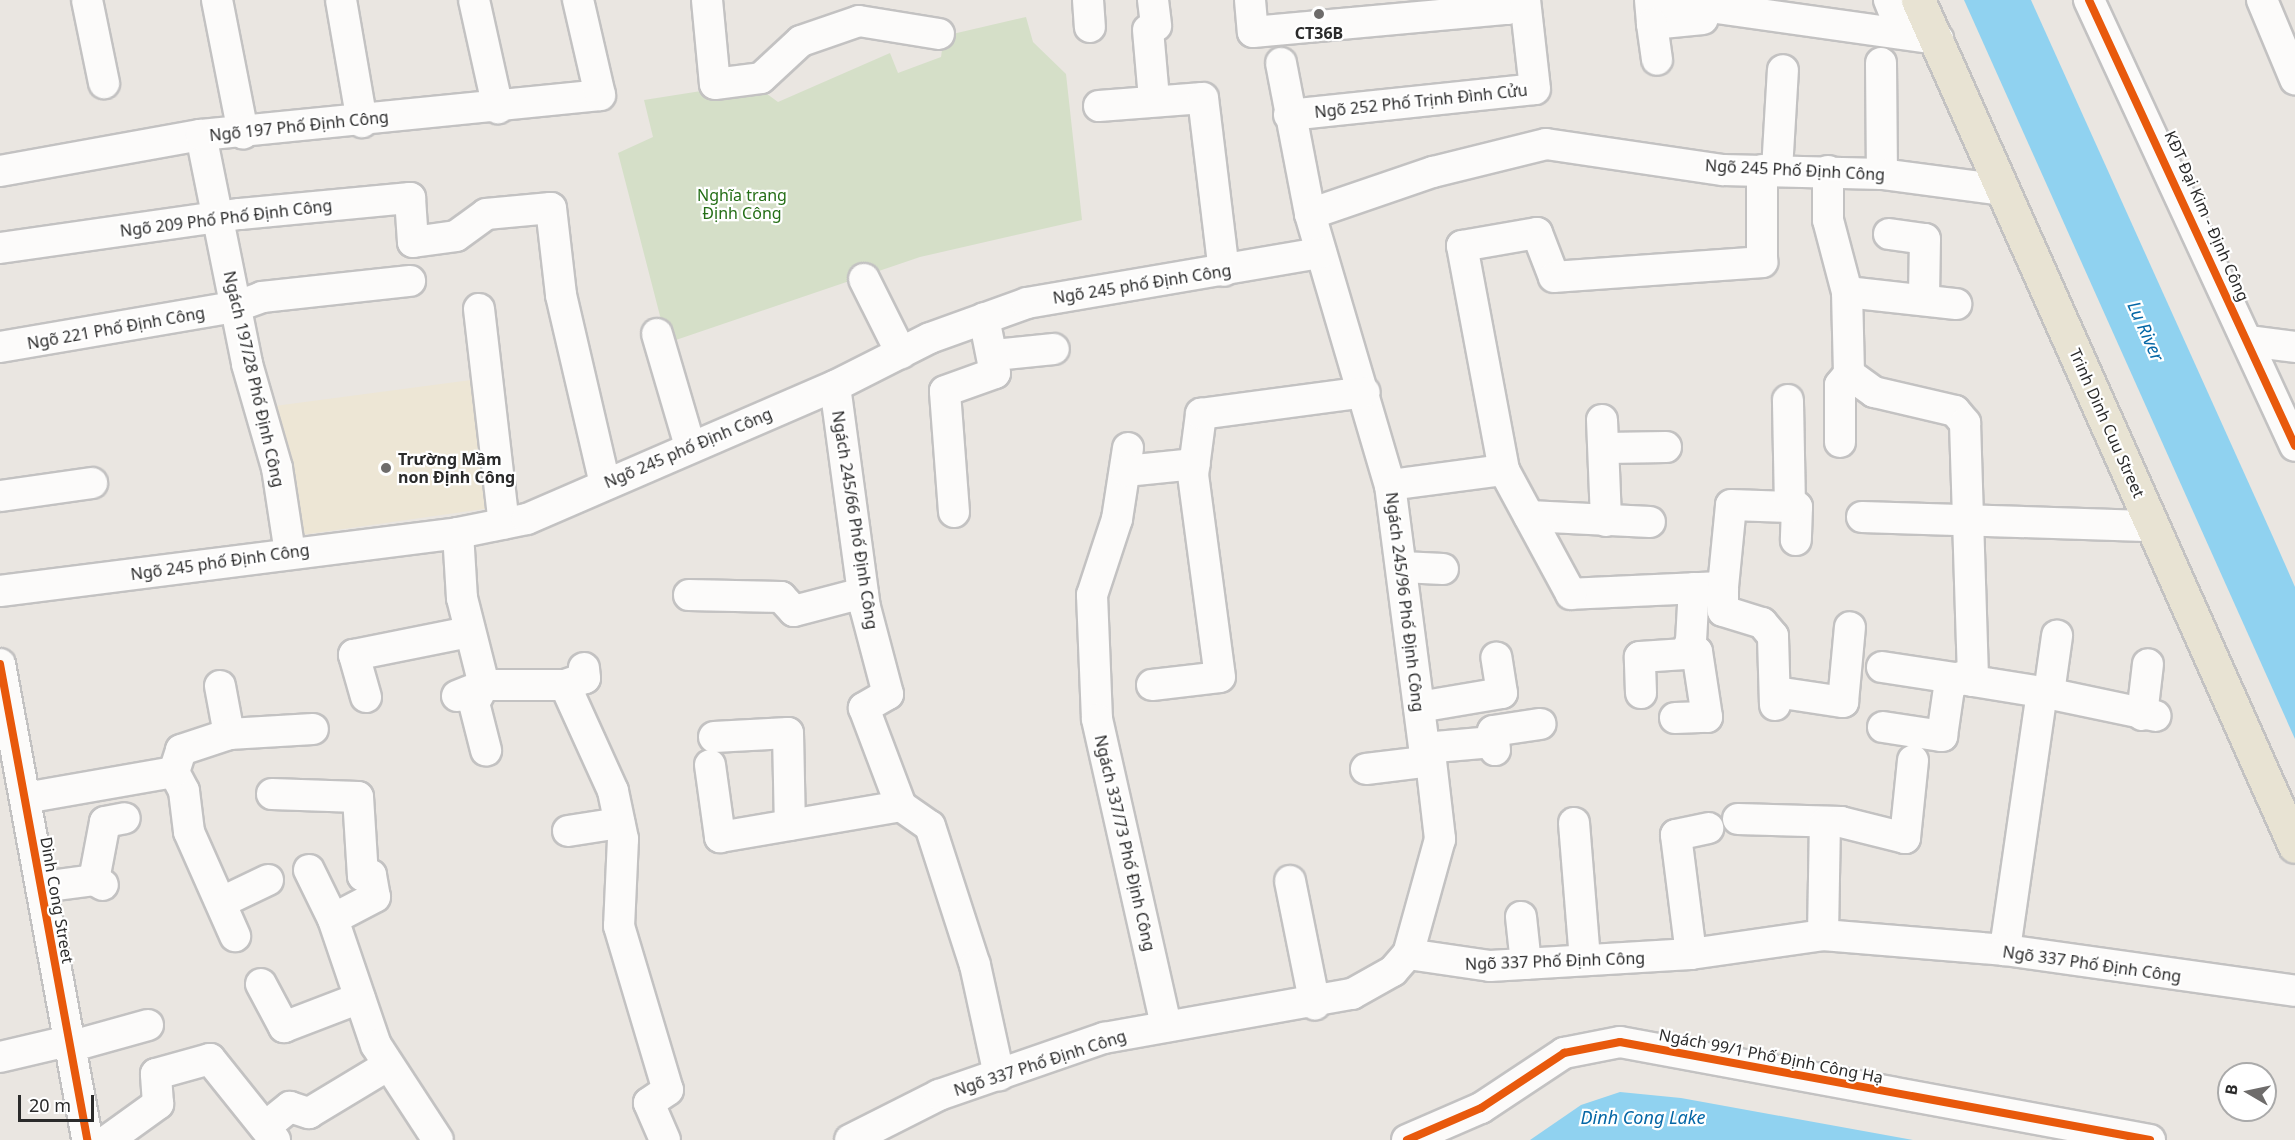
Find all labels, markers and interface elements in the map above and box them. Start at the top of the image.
marker: CT36B [1312,7,1326,21]
place label: CT36B [1295,23,1343,43]
street label: Ngõ 252 Phố Trịnh Đình Cửu [1314,80,1528,122]
street label: Ngõ 197 Phố Định Công [208,107,390,145]
street label: KĐT Đại Kim - Định Công [2161,128,2253,304]
street label: Ngõ 245 Phố Định Công [1705,156,1885,184]
park label: Nghĩa trang Định Công [697,185,787,223]
street label: Ngõ 209 Phố Phố Định Công [119,195,333,241]
street label: Ngõ 245 phố Định Công [1051,260,1233,308]
street label: Ngách 197/28 Phố Định Công [220,269,288,489]
water label: Lu River [2123,298,2169,364]
street label: Ngõ 221 Phố Định Công [26,303,206,353]
street label: Trinh Dinh Cuu Street [2065,345,2149,501]
street label: Ngõ 245 phố Định Công [601,404,775,492]
street label: Ngách 245/66 Phố Định Công [828,409,882,631]
place label: Trường Mầm non Định Công [398,449,515,487]
marker: Trường Mầm non Định Công [379,461,393,475]
street label: Ngách 245/96 Phố Định Công [1382,491,1428,713]
street label: Ngõ 245 phố Định Công [129,540,311,584]
street label: Ngách 337/73 Phố Định Công [1091,733,1159,953]
street label: Dinh Cong Street [36,835,78,965]
street label: Ngõ 337 Phố Định Công [2001,942,2183,986]
street label: Ngõ 337 Phố Định Công [1465,948,1645,974]
street label: Ngách 99/1 Phố Định Công Hạ [1657,1025,1885,1087]
street label: Ngõ 337 Phố Định Công [951,1026,1129,1100]
north arrow [2217,1062,2277,1122]
scale bar [21,1083,98,1121]
text: B [2219,1083,2243,1096]
text: 20 m [29,1093,71,1117]
water label: Dinh Cong Lake [1581,1106,1705,1128]

